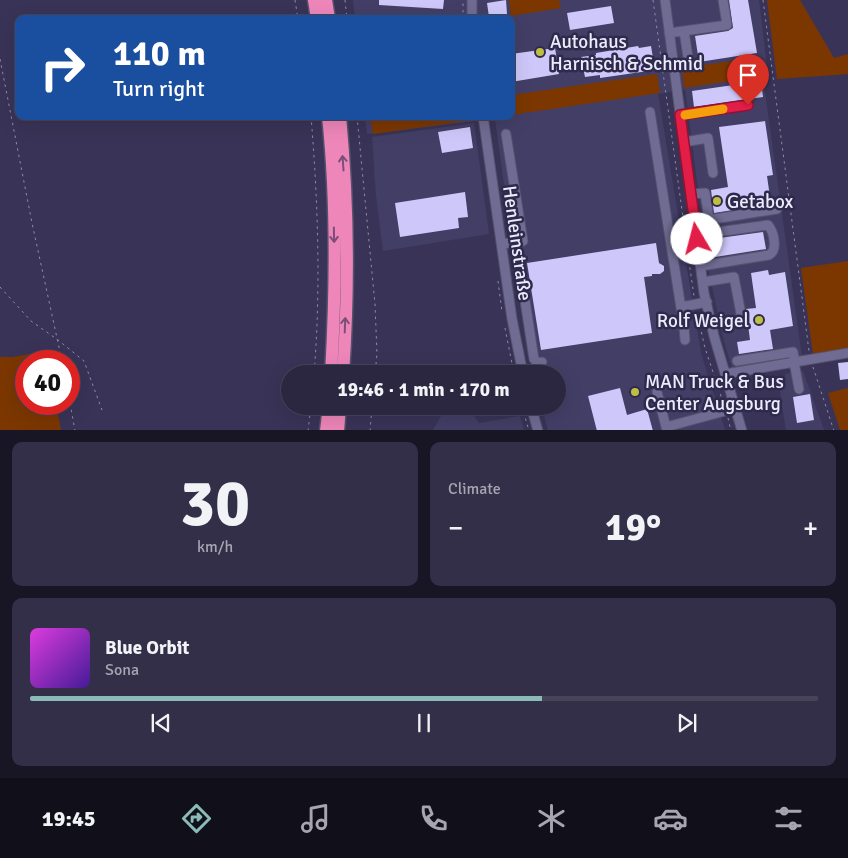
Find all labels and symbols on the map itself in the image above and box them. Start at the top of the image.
place label: Autohaus Harnisch & Schmid [550,30,703,76]
marker: Autohaus Harnisch & Schmid [534,46,546,58]
pin [727,54,769,105]
one-way arrow [339,155,348,171]
street label: Henleinstraße [497,184,537,302]
place label: Getabox [727,190,794,214]
marker: Getabox [711,195,723,207]
position arrow [670,212,722,264]
one-way arrow [330,227,339,243]
place label: Rolf Weigel [657,309,749,333]
marker: Rolf Weigel [753,314,765,326]
one-way arrow [341,317,350,333]
speed limit sign: 40 [15,350,80,415]
place label: MAN Truck & Bus Center Augsburg [645,370,784,416]
marker: MAN Truck & Bus Center Augsburg [629,386,641,398]

